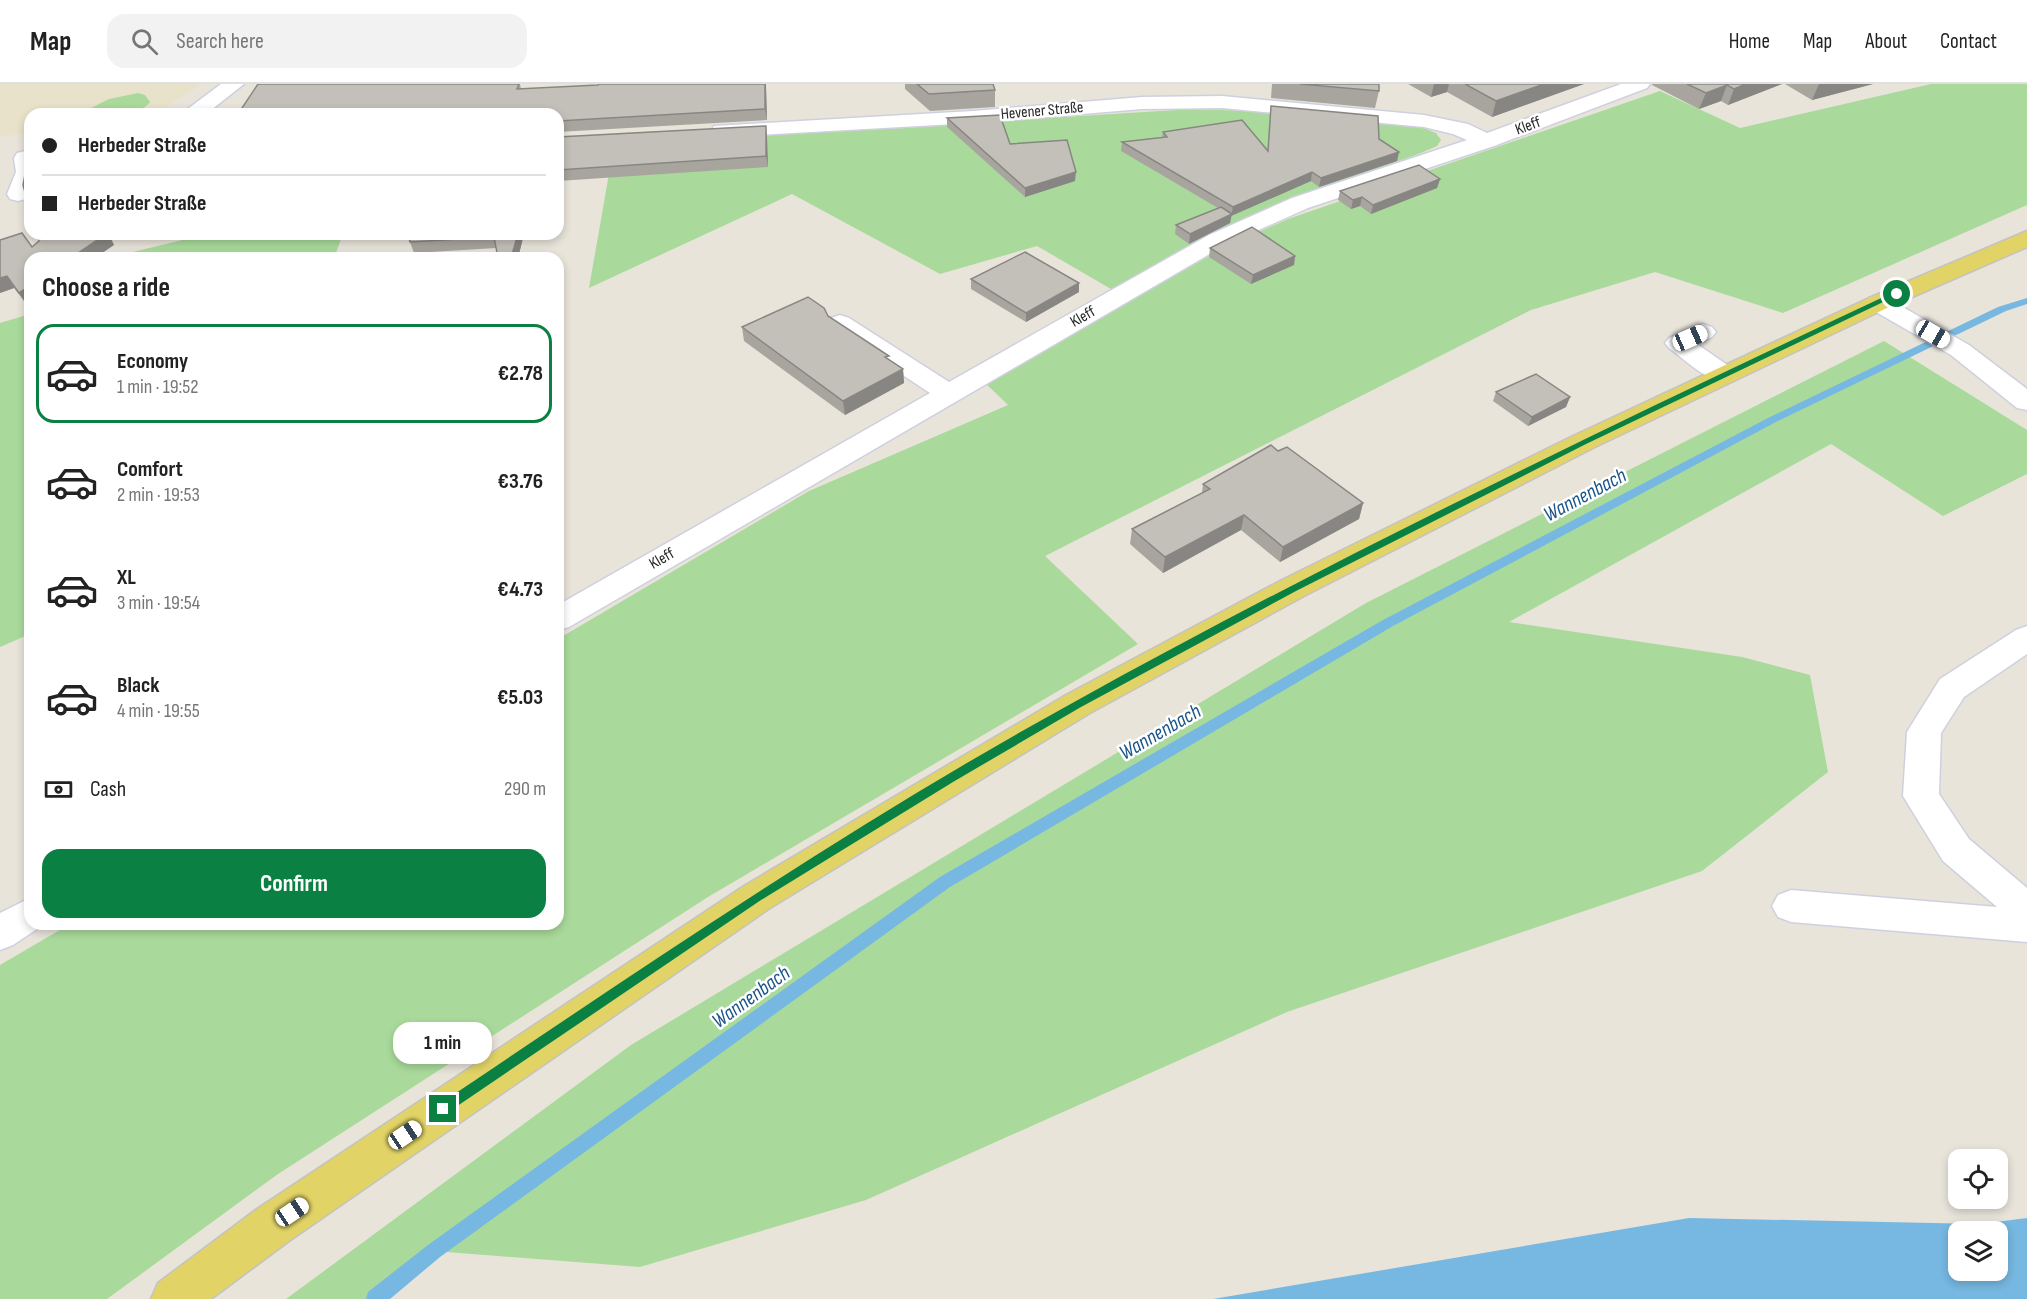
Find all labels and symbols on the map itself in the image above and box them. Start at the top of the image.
street label: Hevener Straße [1000,98,1084,124]
street label: Kleff [1513,112,1544,139]
route start [1883,280,1910,307]
street label: Kleff [1067,302,1100,332]
car [1913,317,1953,351]
car [1670,322,1710,354]
water label: Wannenbach [1539,463,1631,527]
street label: Kleff [646,544,679,574]
water label: Wannenbach [1115,699,1205,765]
water label: Wannenbach [707,960,795,1034]
callout: 1 min [394,1022,492,1064]
route end [429,1095,456,1122]
car [385,1117,425,1153]
car [272,1194,312,1230]

